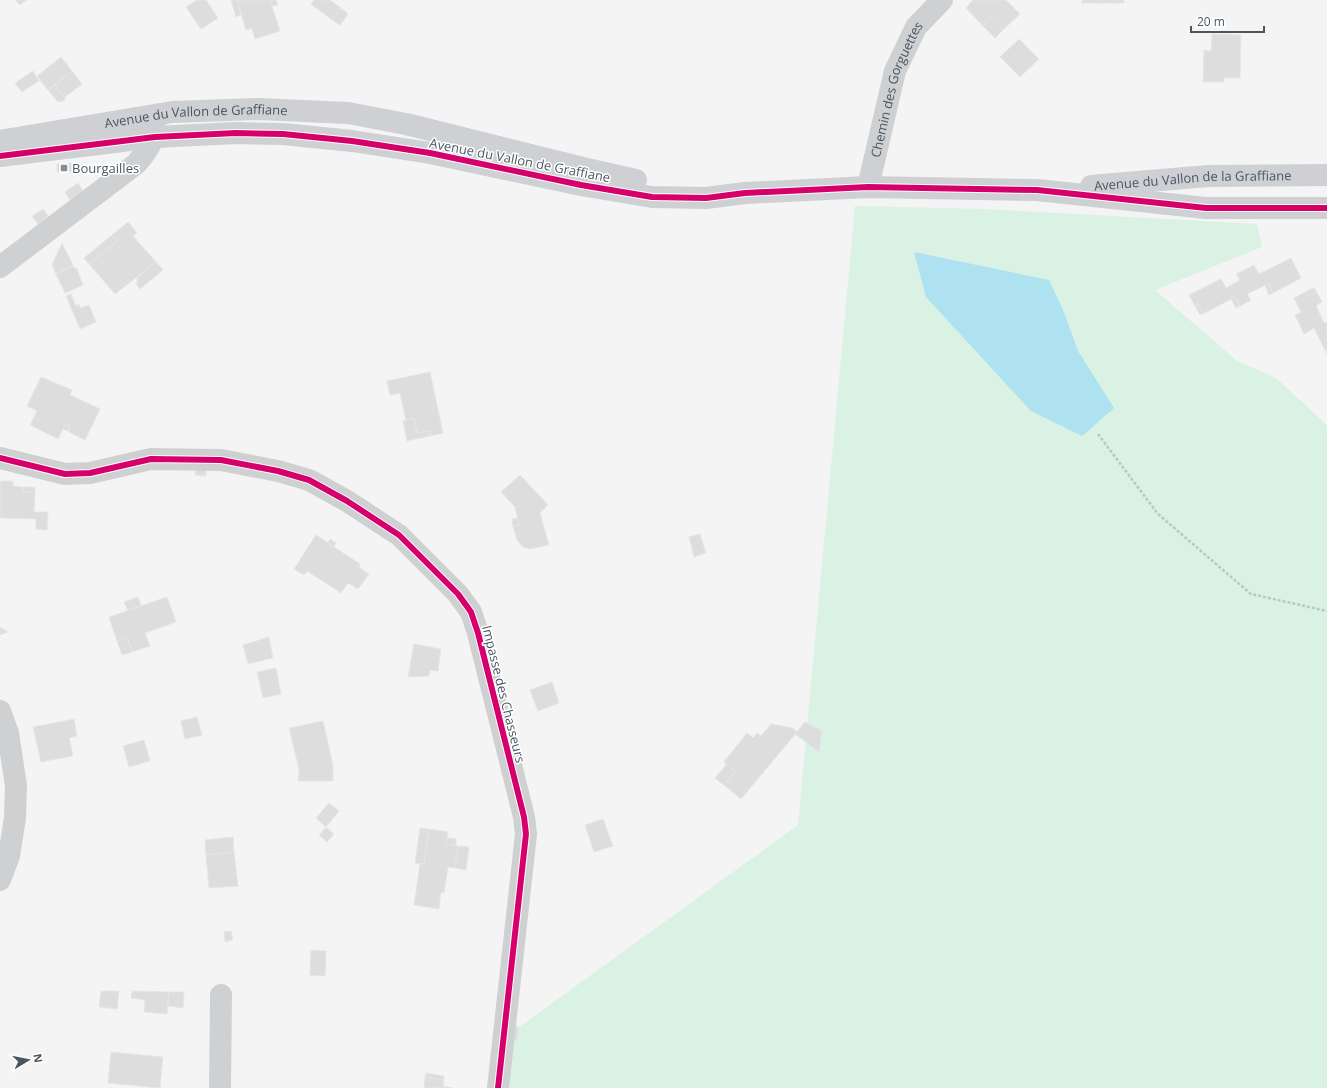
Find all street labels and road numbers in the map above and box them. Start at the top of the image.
street label: Chemin des Gorguettes [866,17,926,159]
street label: Avenue du Vallon de Graffiane [103,100,288,132]
street label: Avenue du Vallon de Graffiane [428,134,612,186]
street label: Avenue du Vallon de la Graffiane [1093,166,1292,195]
street label: Impasse des Chasseurs [478,623,530,765]

